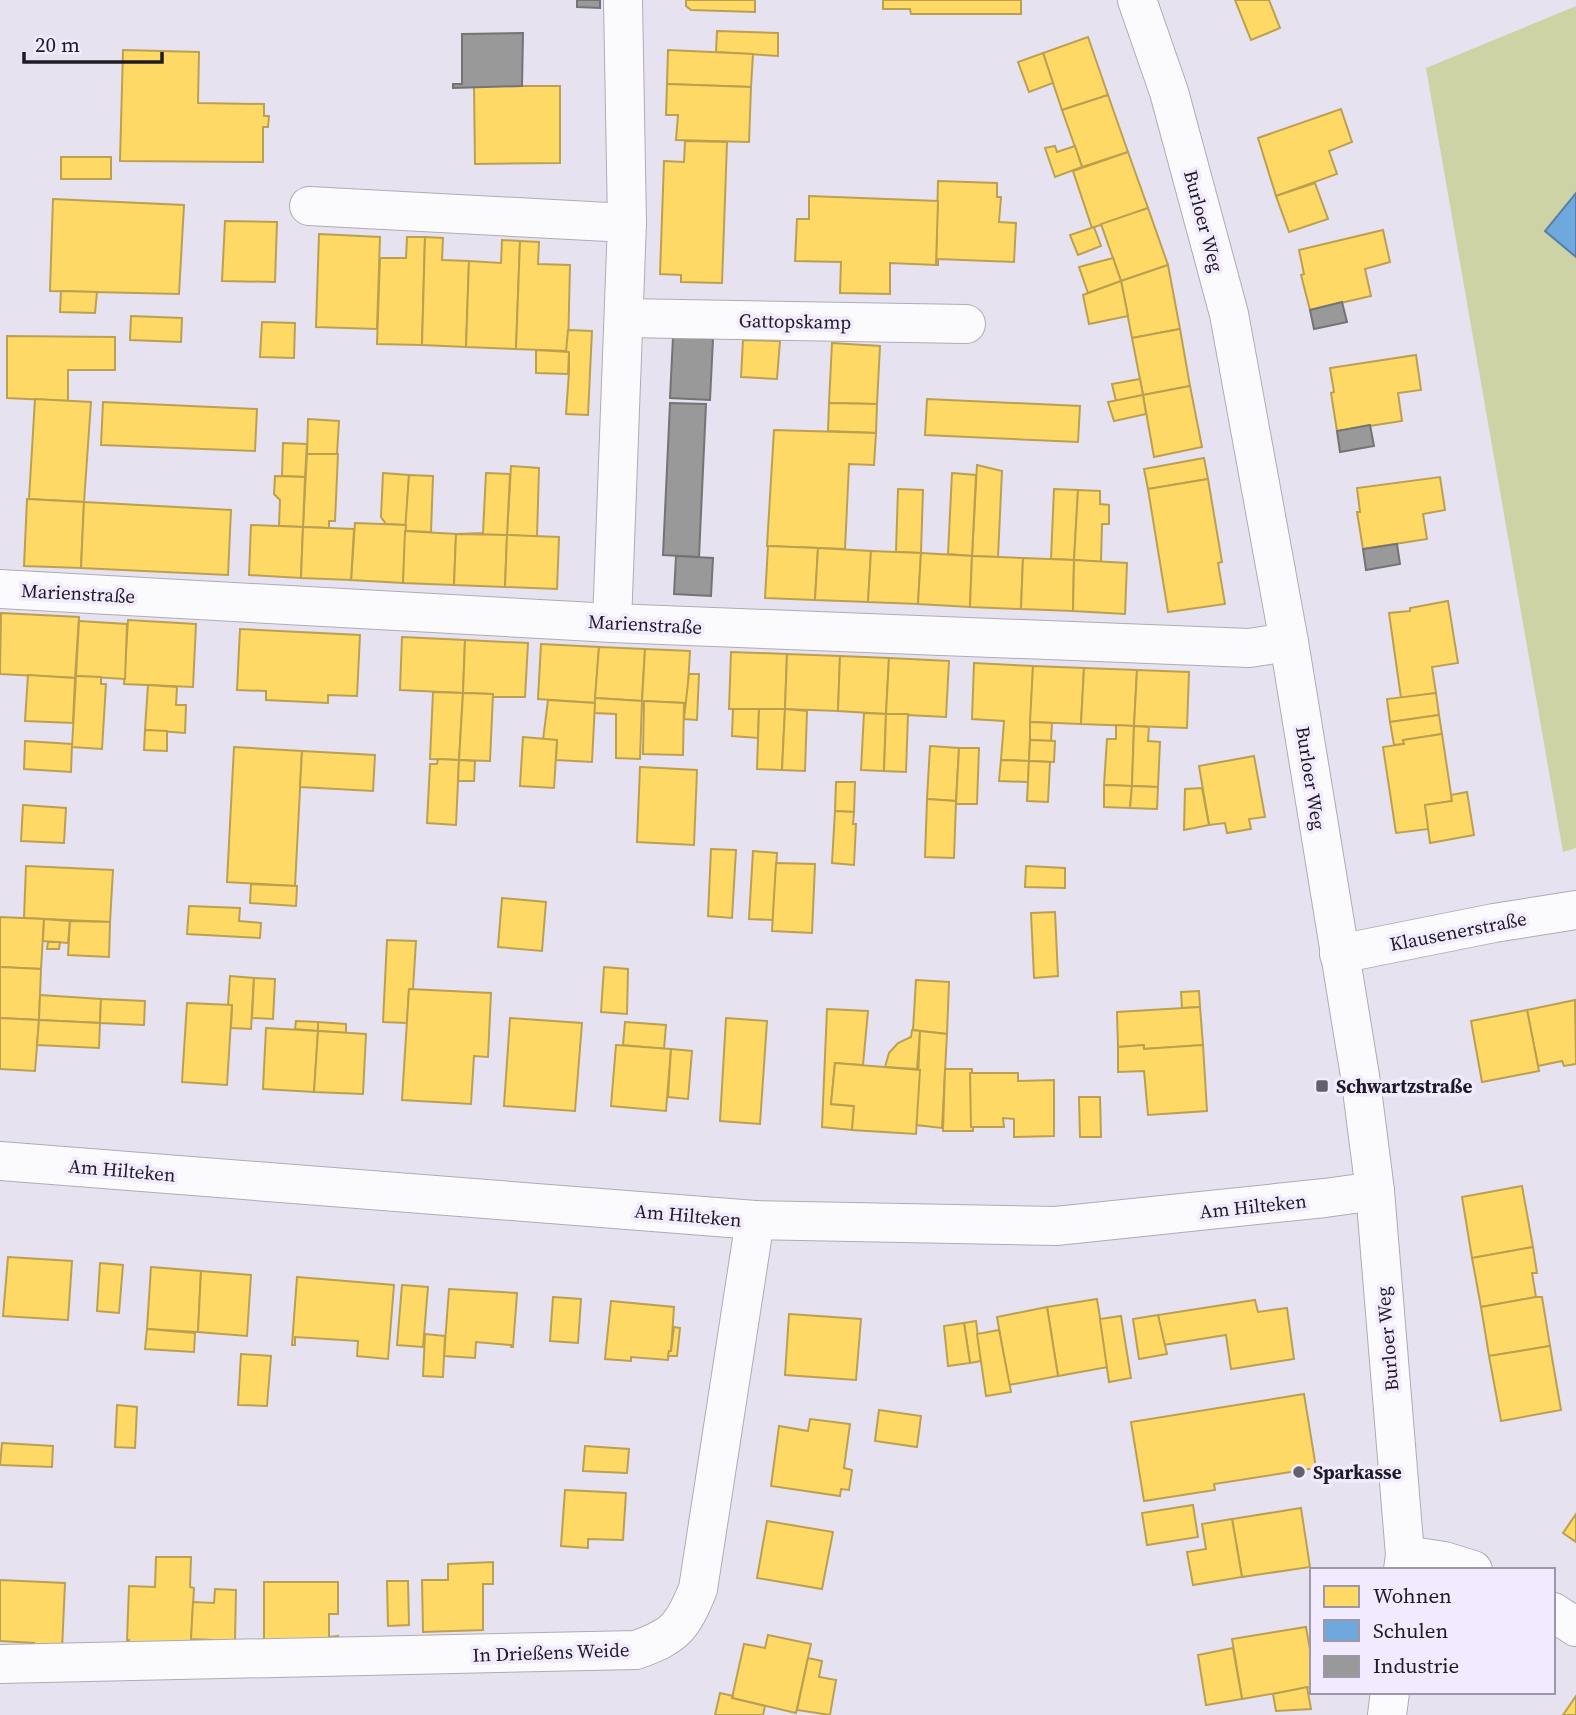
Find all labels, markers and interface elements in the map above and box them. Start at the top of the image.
scale bar [24,21,163,65]
text: 20 m [35,30,80,59]
street label: Burloer Weg [1178,167,1230,275]
street label: Gattopskamp [739,307,851,335]
street label: Marienstraße [20,577,136,609]
street label: Marienstraße [587,608,703,640]
street label: Burloer Weg [1290,724,1332,832]
street label: Klausenerstraße [1387,905,1529,957]
place label: Schwartzstraße [1336,1073,1472,1099]
marker: Schwartzstraße [1314,1078,1330,1094]
street label: Am Hilteken [67,1152,177,1188]
street label: Am Hilteken [1198,1187,1308,1225]
street label: Am Hilteken [633,1197,743,1233]
street label: Burloer Weg [1369,1286,1405,1392]
place label: Sparkasse [1313,1459,1402,1485]
marker: Sparkasse [1291,1464,1307,1480]
legend [1310,1568,1555,1694]
text: Wohnen [1373,1581,1452,1610]
text: Schulen [1373,1616,1448,1645]
street label: In Drießens Weide [472,1636,630,1668]
text: Industrie [1373,1651,1459,1680]

